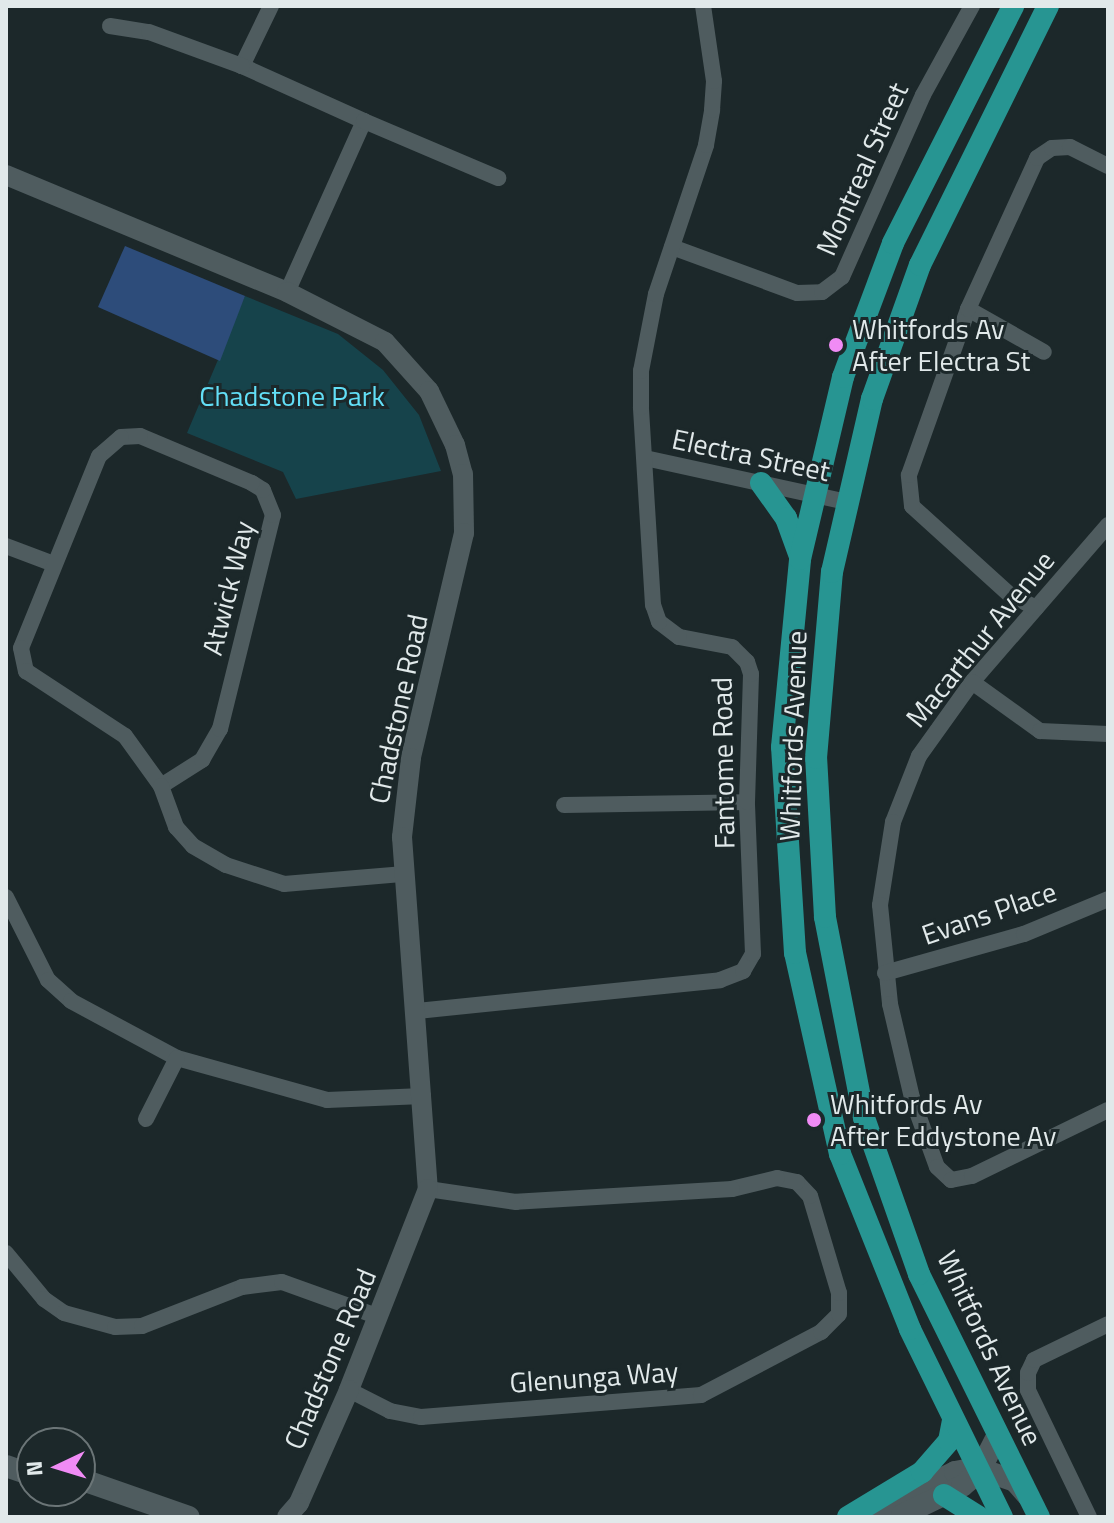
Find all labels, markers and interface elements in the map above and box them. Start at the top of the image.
street label: Montreal Street [809,78,915,260]
place label: Whitfords Av After Electra St [852,312,1030,378]
marker: Whitfords Av After Electra St [827,336,845,354]
park label: Chadstone Park [199,379,385,413]
street label: Electra Street [669,422,833,488]
street label: Atwick Way [195,517,261,659]
street label: Macarthur Avenue [899,544,1061,734]
street label: Chadstone Road [362,611,434,807]
street label: Whitfords Avenue [773,630,813,842]
street label: Fantome Road [705,677,741,849]
street label: Evans Place [917,874,1061,952]
place label: Whitfords Av After Eddystone Av [830,1087,1056,1153]
marker: Whitfords Av After Eddystone Av [805,1111,823,1129]
street label: Whitfords Avenue [930,1246,1050,1450]
street label: Chadstone Road [277,1264,383,1454]
street label: Glenunga Way [508,1354,680,1400]
north arrow [16,1427,96,1507]
text: N [17,1460,52,1477]

